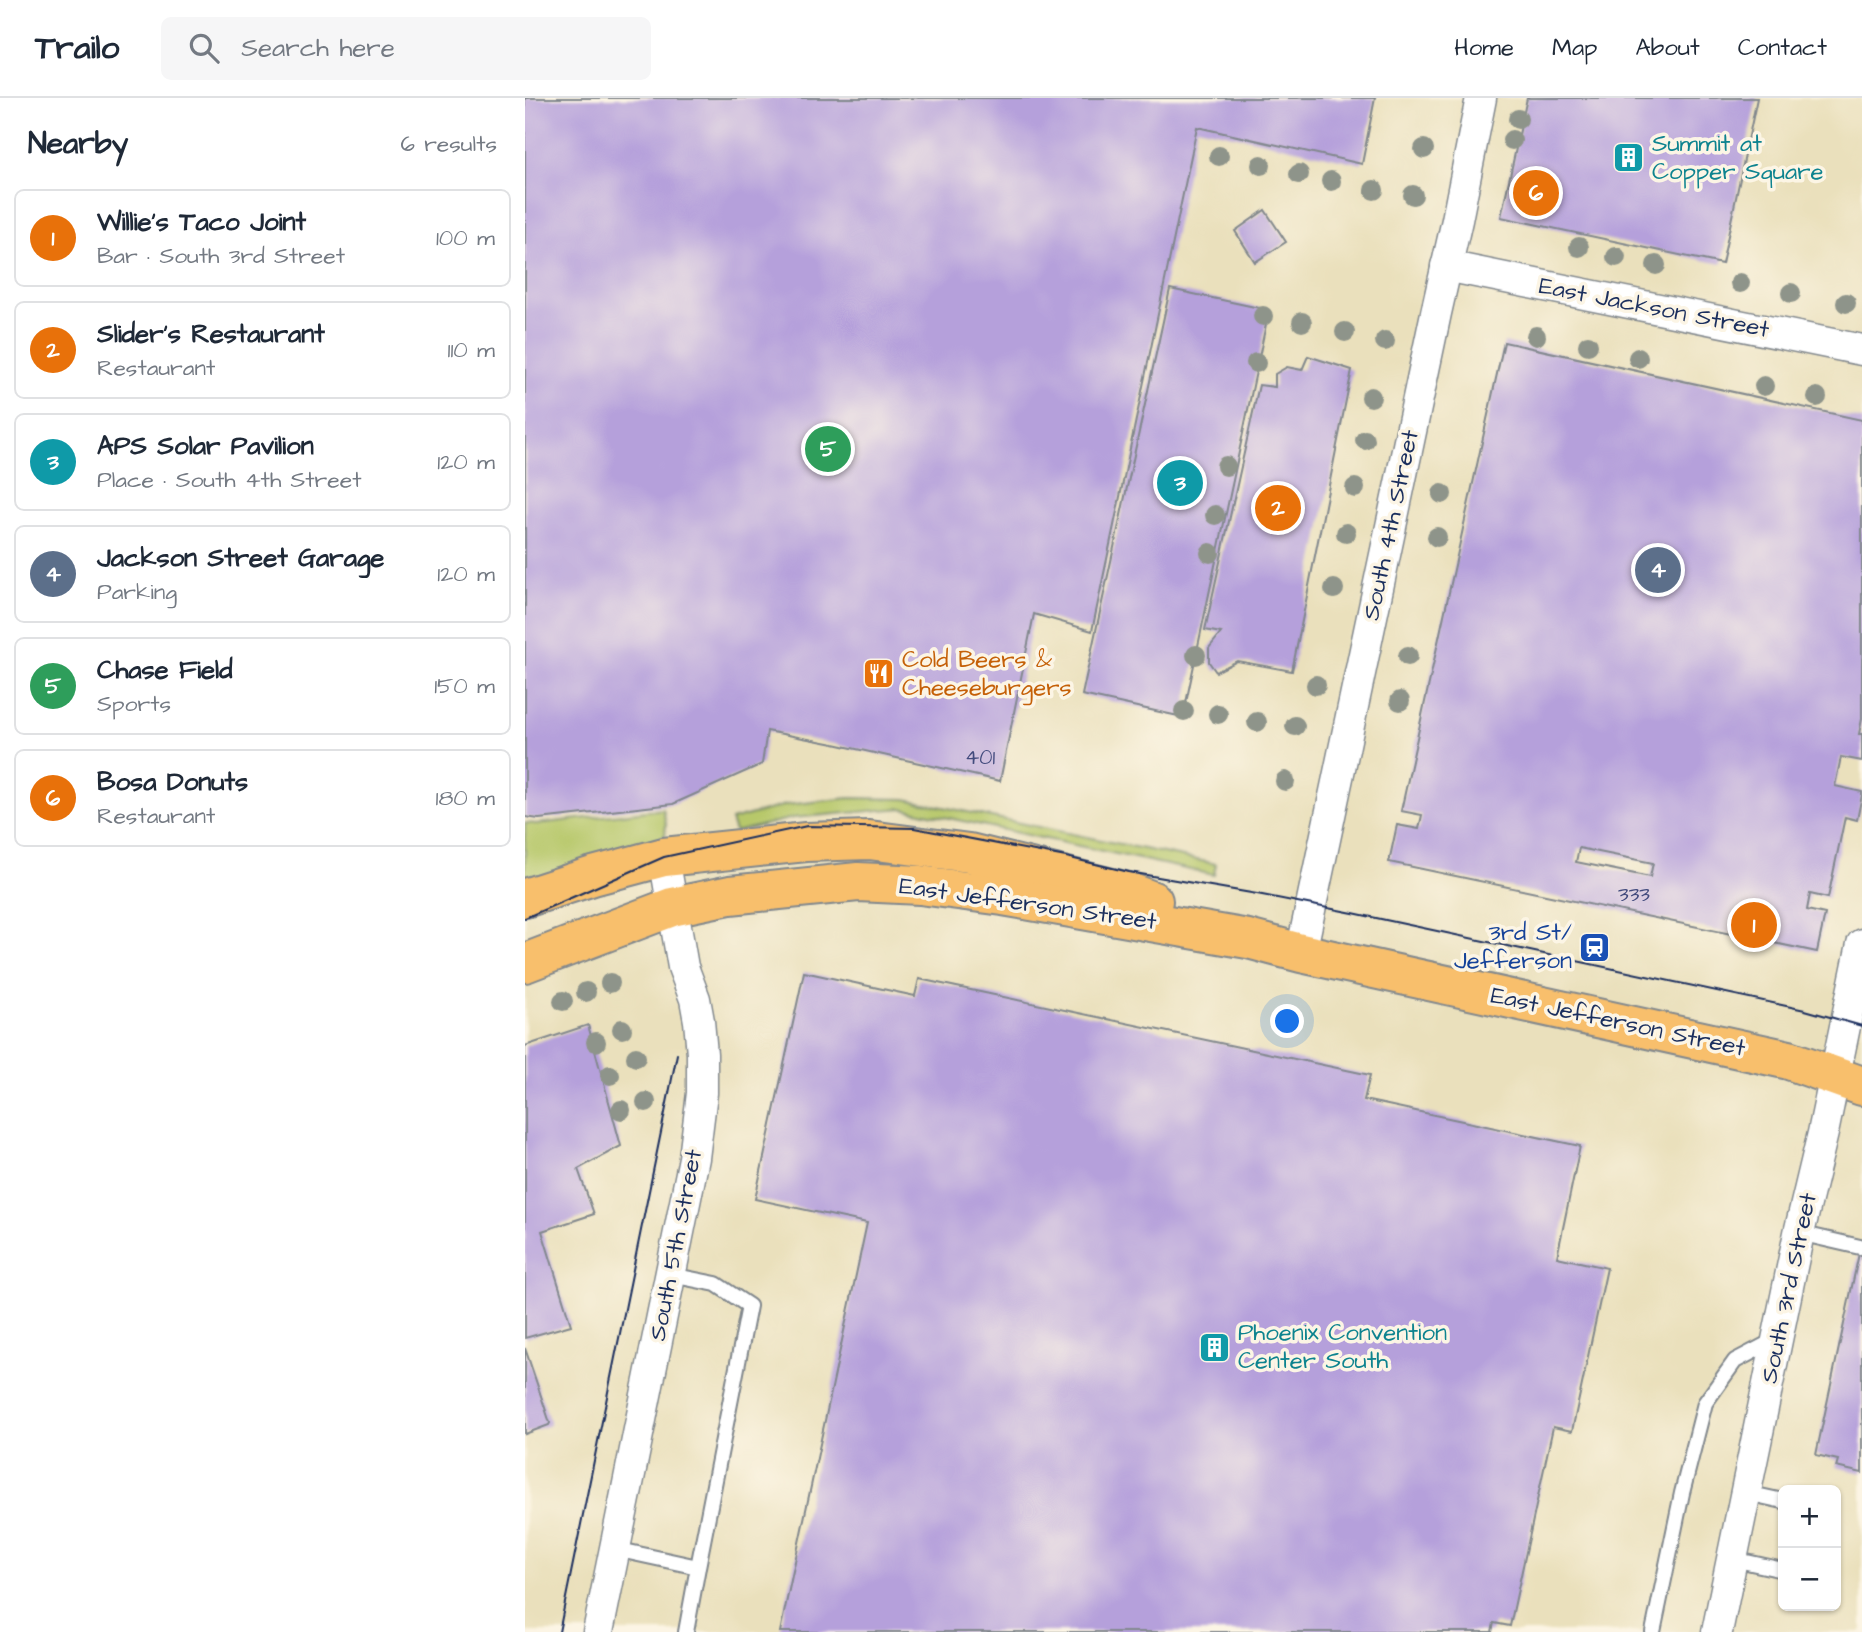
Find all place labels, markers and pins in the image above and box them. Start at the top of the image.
place label: Summit at Copper Square [1652,127,1823,189]
building icon: Summit at Copper Square [1612,141,1646,175]
pin: 6 [1513,167,1559,219]
pin: 5 [805,423,851,475]
pin: 3 [1157,457,1203,509]
pin: 2 [1255,482,1301,534]
pin: 4 [1635,544,1681,596]
place label: Cold Beers & Cheeseburgers [902,643,1071,706]
restaurant icon: Cold Beers & Cheeseburgers [862,657,896,691]
pin: 1 [1731,899,1777,951]
place label: 3rd St/ Jefferson [1454,916,1572,978]
station icon: 3rd St/ Jefferson [1578,930,1612,964]
place label: Phoenix Convention Center South [1238,1316,1447,1378]
building icon: Phoenix Convention Center South [1198,1330,1232,1364]

